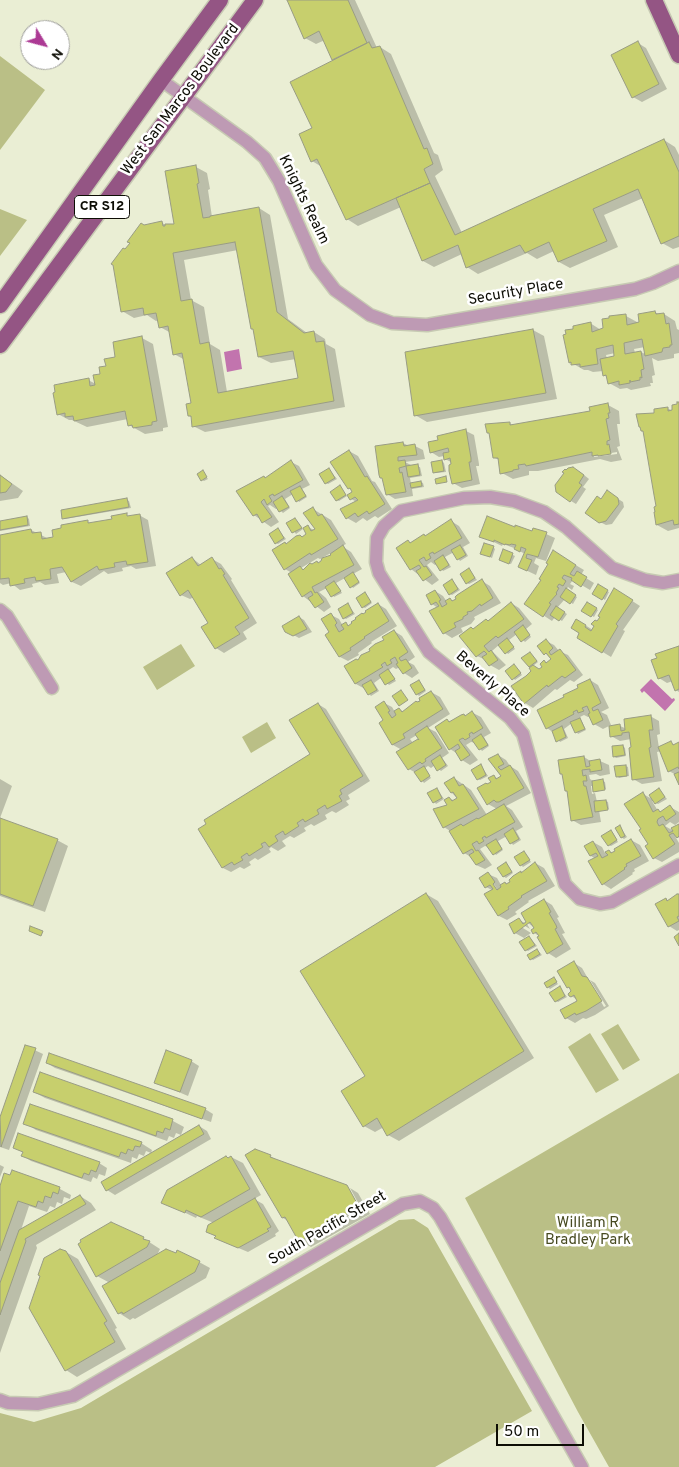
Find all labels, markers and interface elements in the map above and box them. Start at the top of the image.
north arrow [20,20,70,70]
street label: West San Marcos Boulevard [118,21,244,179]
text: N [47,45,66,63]
street label: Knights Realm [274,152,332,248]
road number: CR S12 [74,196,130,218]
street label: Security Place [467,276,565,310]
street label: Beverly Place [451,648,533,722]
street label: South Pacific Street [266,1188,390,1270]
park label: William R Bradley Park [545,1215,631,1250]
scale bar [499,1414,586,1446]
text: 50 m [504,1423,539,1442]

